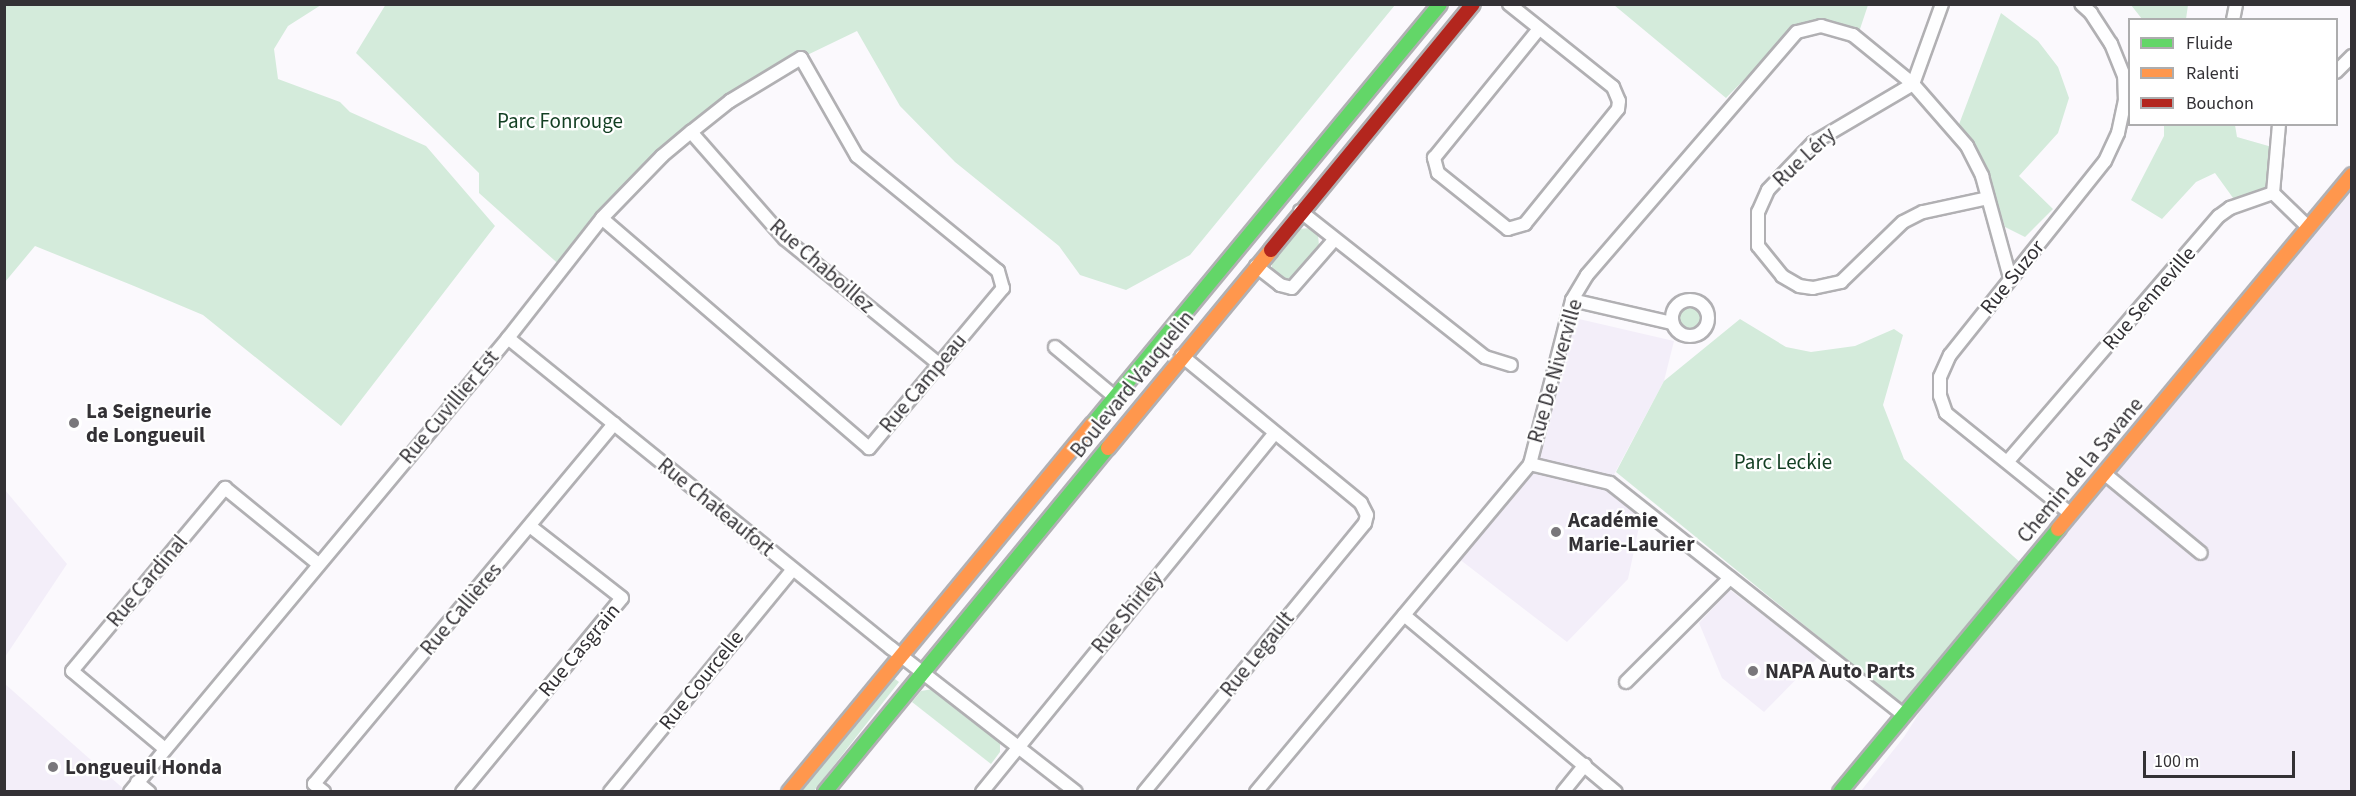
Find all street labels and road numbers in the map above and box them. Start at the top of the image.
street label: Rue Léry [1768,122,1840,192]
street label: Rue Chaboillez [765,214,879,318]
street label: Rue Suzor [1975,235,2049,319]
street label: Rue Senneville [2097,241,2201,355]
street label: Rue De Niverville [1522,296,1588,446]
street label: Boulevard Vauquelin [1065,305,1199,463]
street label: Rue Campeau [874,328,972,438]
street label: Rue Cuvillier Est [394,345,504,469]
street label: Chemin de la Savane [2012,392,2148,548]
street label: Rue Chateaufort [653,452,779,562]
street label: Rue Cardinal [101,530,193,632]
street label: Rue Callières [415,558,507,660]
street label: Rue Shirley [1086,566,1168,658]
street label: Rue Casgrain [533,598,625,702]
street label: Rue Legault [1215,606,1299,702]
street label: Rue Courcelle [653,625,749,735]

